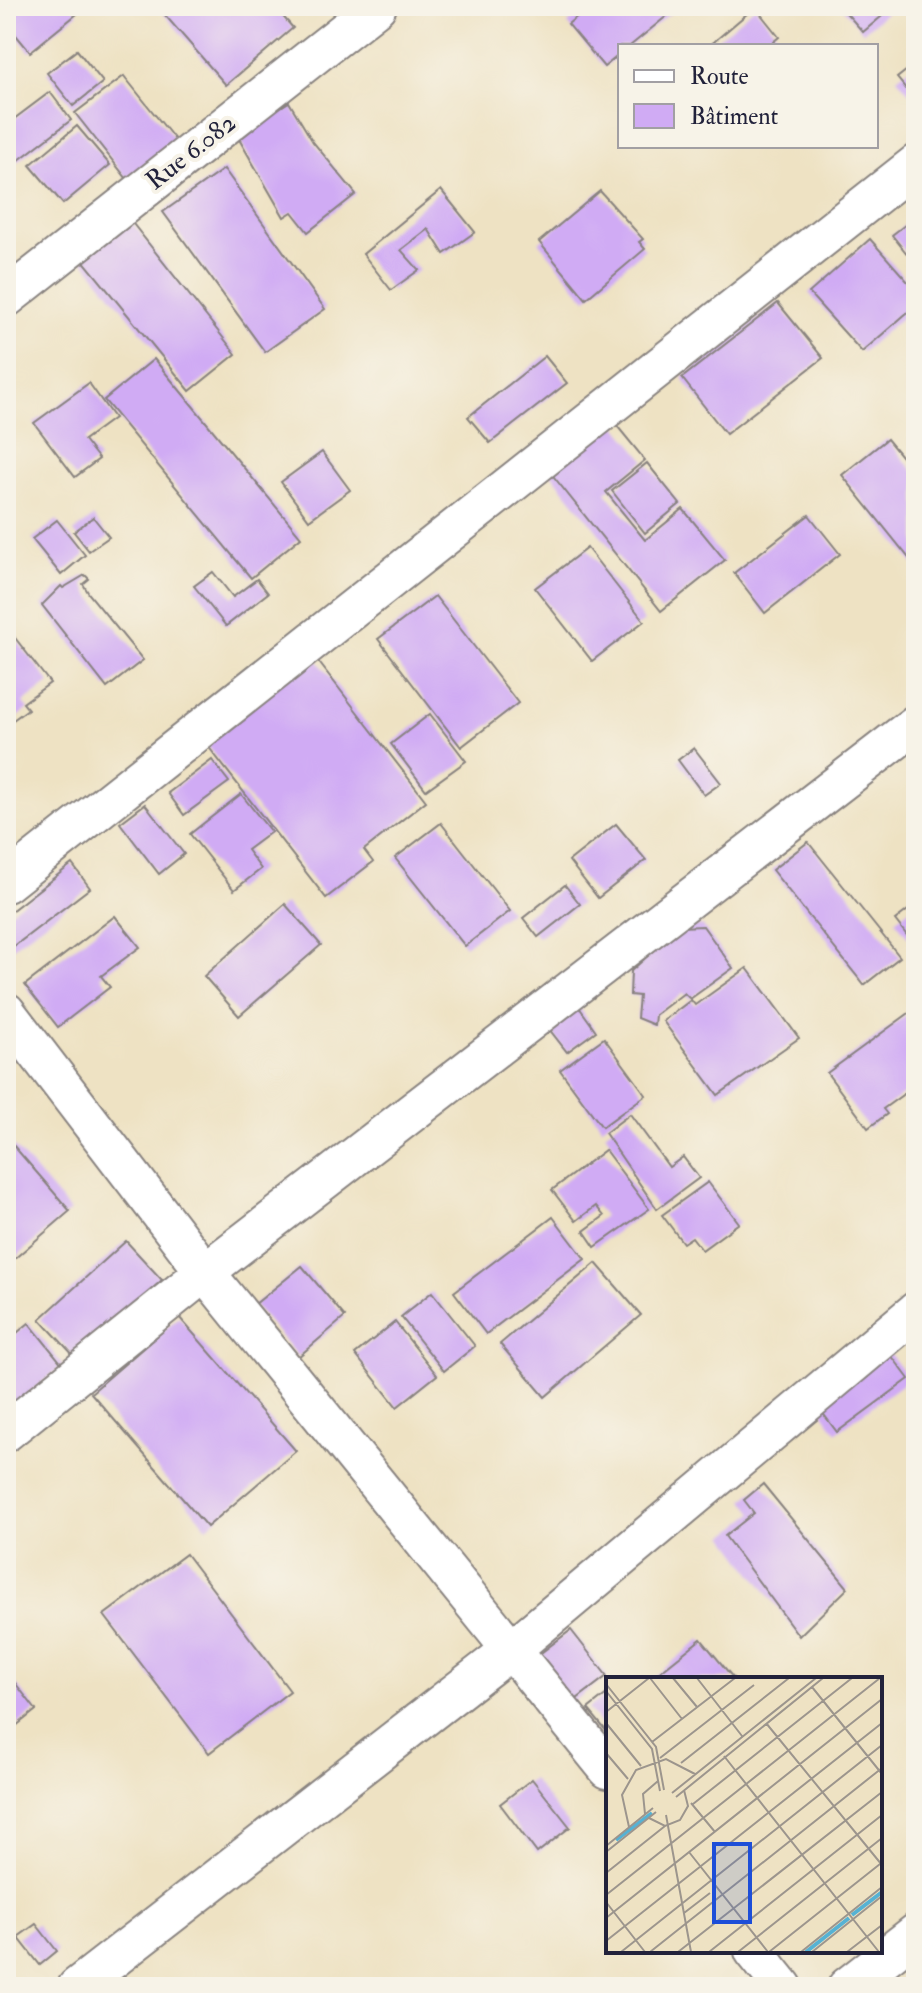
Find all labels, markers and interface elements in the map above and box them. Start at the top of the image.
legend [618,44,878,148]
text: Route [690,61,749,92]
text: Bâtiment [690,101,779,132]
street label: Rue 6.082 [140,107,242,197]
inset map [606,1677,882,1953]

